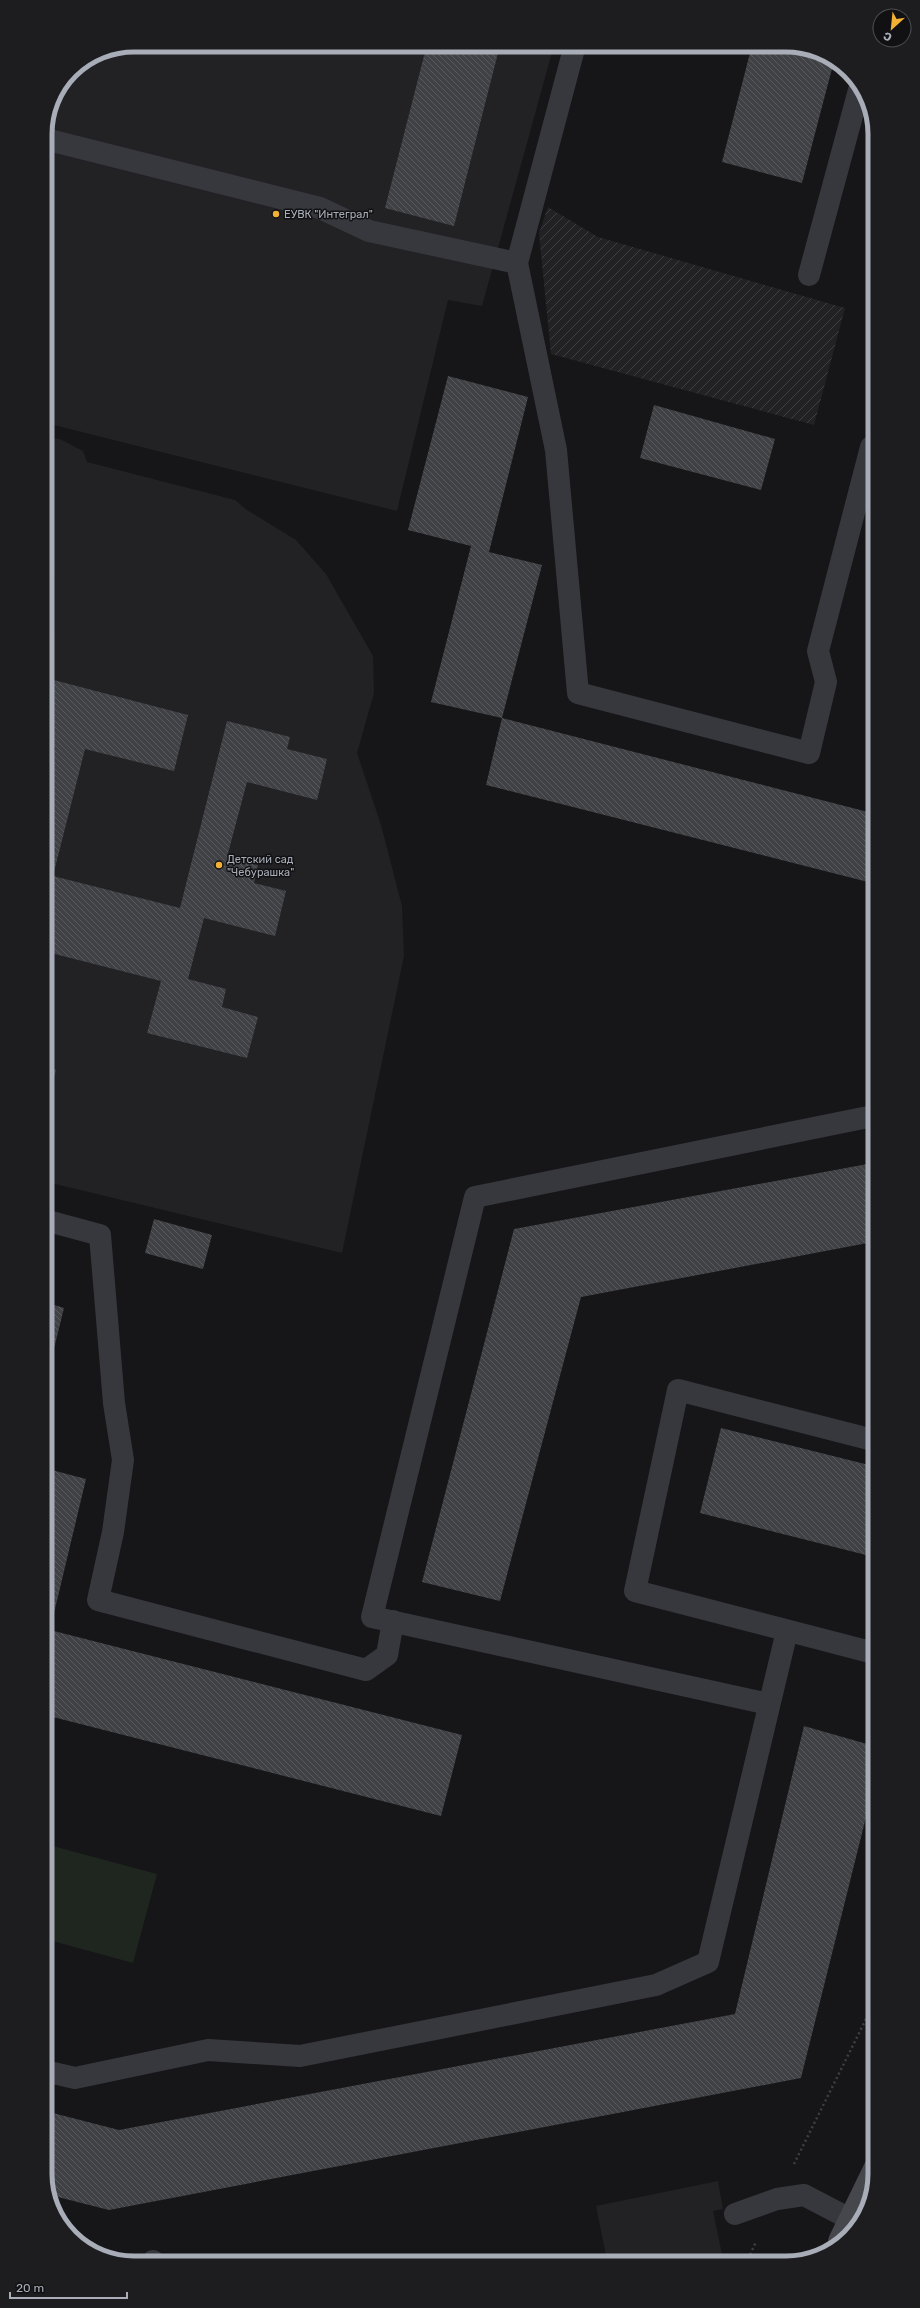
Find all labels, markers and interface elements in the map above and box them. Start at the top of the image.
north arrow [872,8,912,48]
text: С [881,29,894,44]
place label: ЕУВК "Интеграл" [284,208,373,221]
marker: ЕУВК "Интеграл" [271,209,281,219]
place label: Детский сад "Чебурашка" [227,853,294,879]
marker: Детский сад "Чебурашка" [214,860,224,870]
scale bar [10,2274,127,2300]
text: 20 m [16,2281,44,2295]

